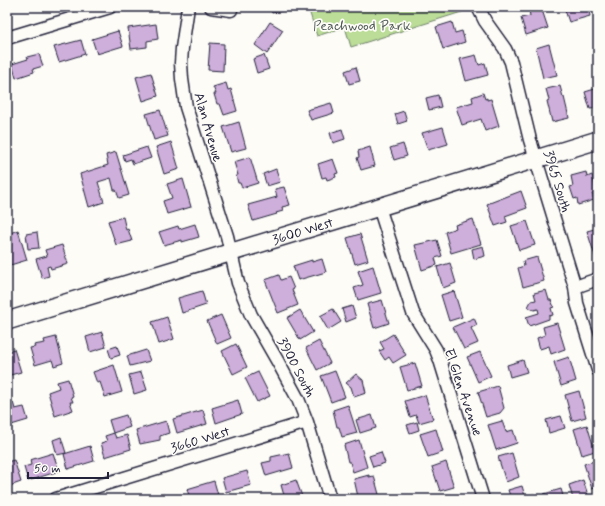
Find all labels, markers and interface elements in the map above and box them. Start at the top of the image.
park label: Peachwood Park [313,17,411,35]
street label: Alan Avenue [190,90,227,164]
street label: 3965 South [539,148,575,215]
street label: 3600 West [270,214,336,249]
street label: 3900 South [273,335,319,401]
street label: El Glen Avenue [440,346,486,438]
street label: 3660 West [169,422,232,457]
scale bar [28,454,108,480]
text: 50 m [34,461,61,477]

